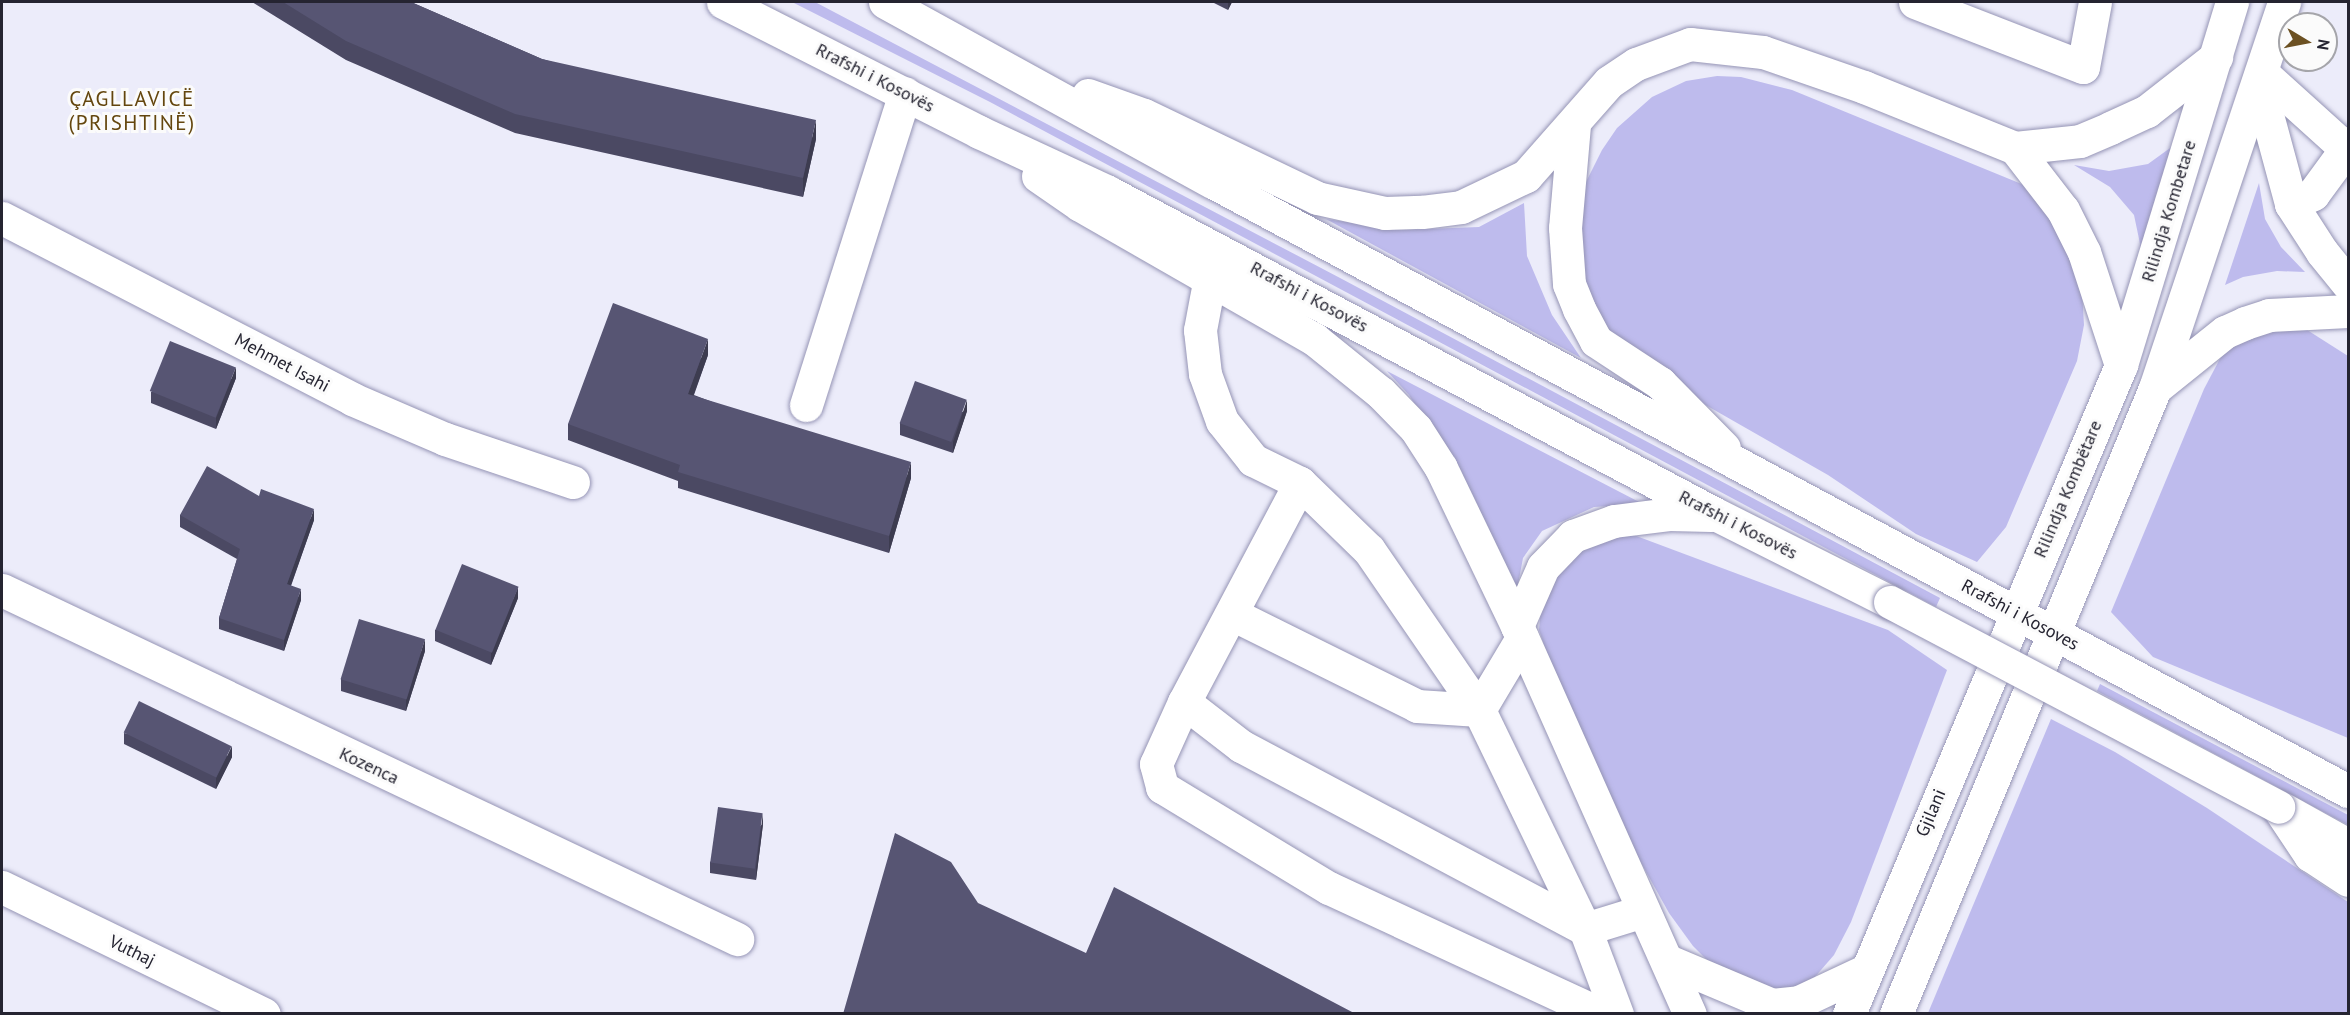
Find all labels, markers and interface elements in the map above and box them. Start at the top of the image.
north arrow [2278,12,2338,72]
text: N [2313,38,2335,52]
street label: Rrafshi i Kosovës [812,39,938,117]
district label: ÇAGLLAVICË (PRISHTINË) [68,86,196,136]
street label: Rilindja Kombetare [2137,137,2201,285]
street label: Rrafshi i Kosovës [1247,257,1371,337]
street label: Mehmet Isahi [231,329,333,397]
street label: Rilindja Kombëtare [2029,417,2107,561]
street label: Rrafshi i Kosovës [1675,486,1801,564]
street label: Rrafshi i Kosoves [1958,575,2082,655]
street label: Kozenca [336,743,402,789]
street label: Gjilani [1911,786,1951,840]
street label: Vuthaj [105,931,159,971]

